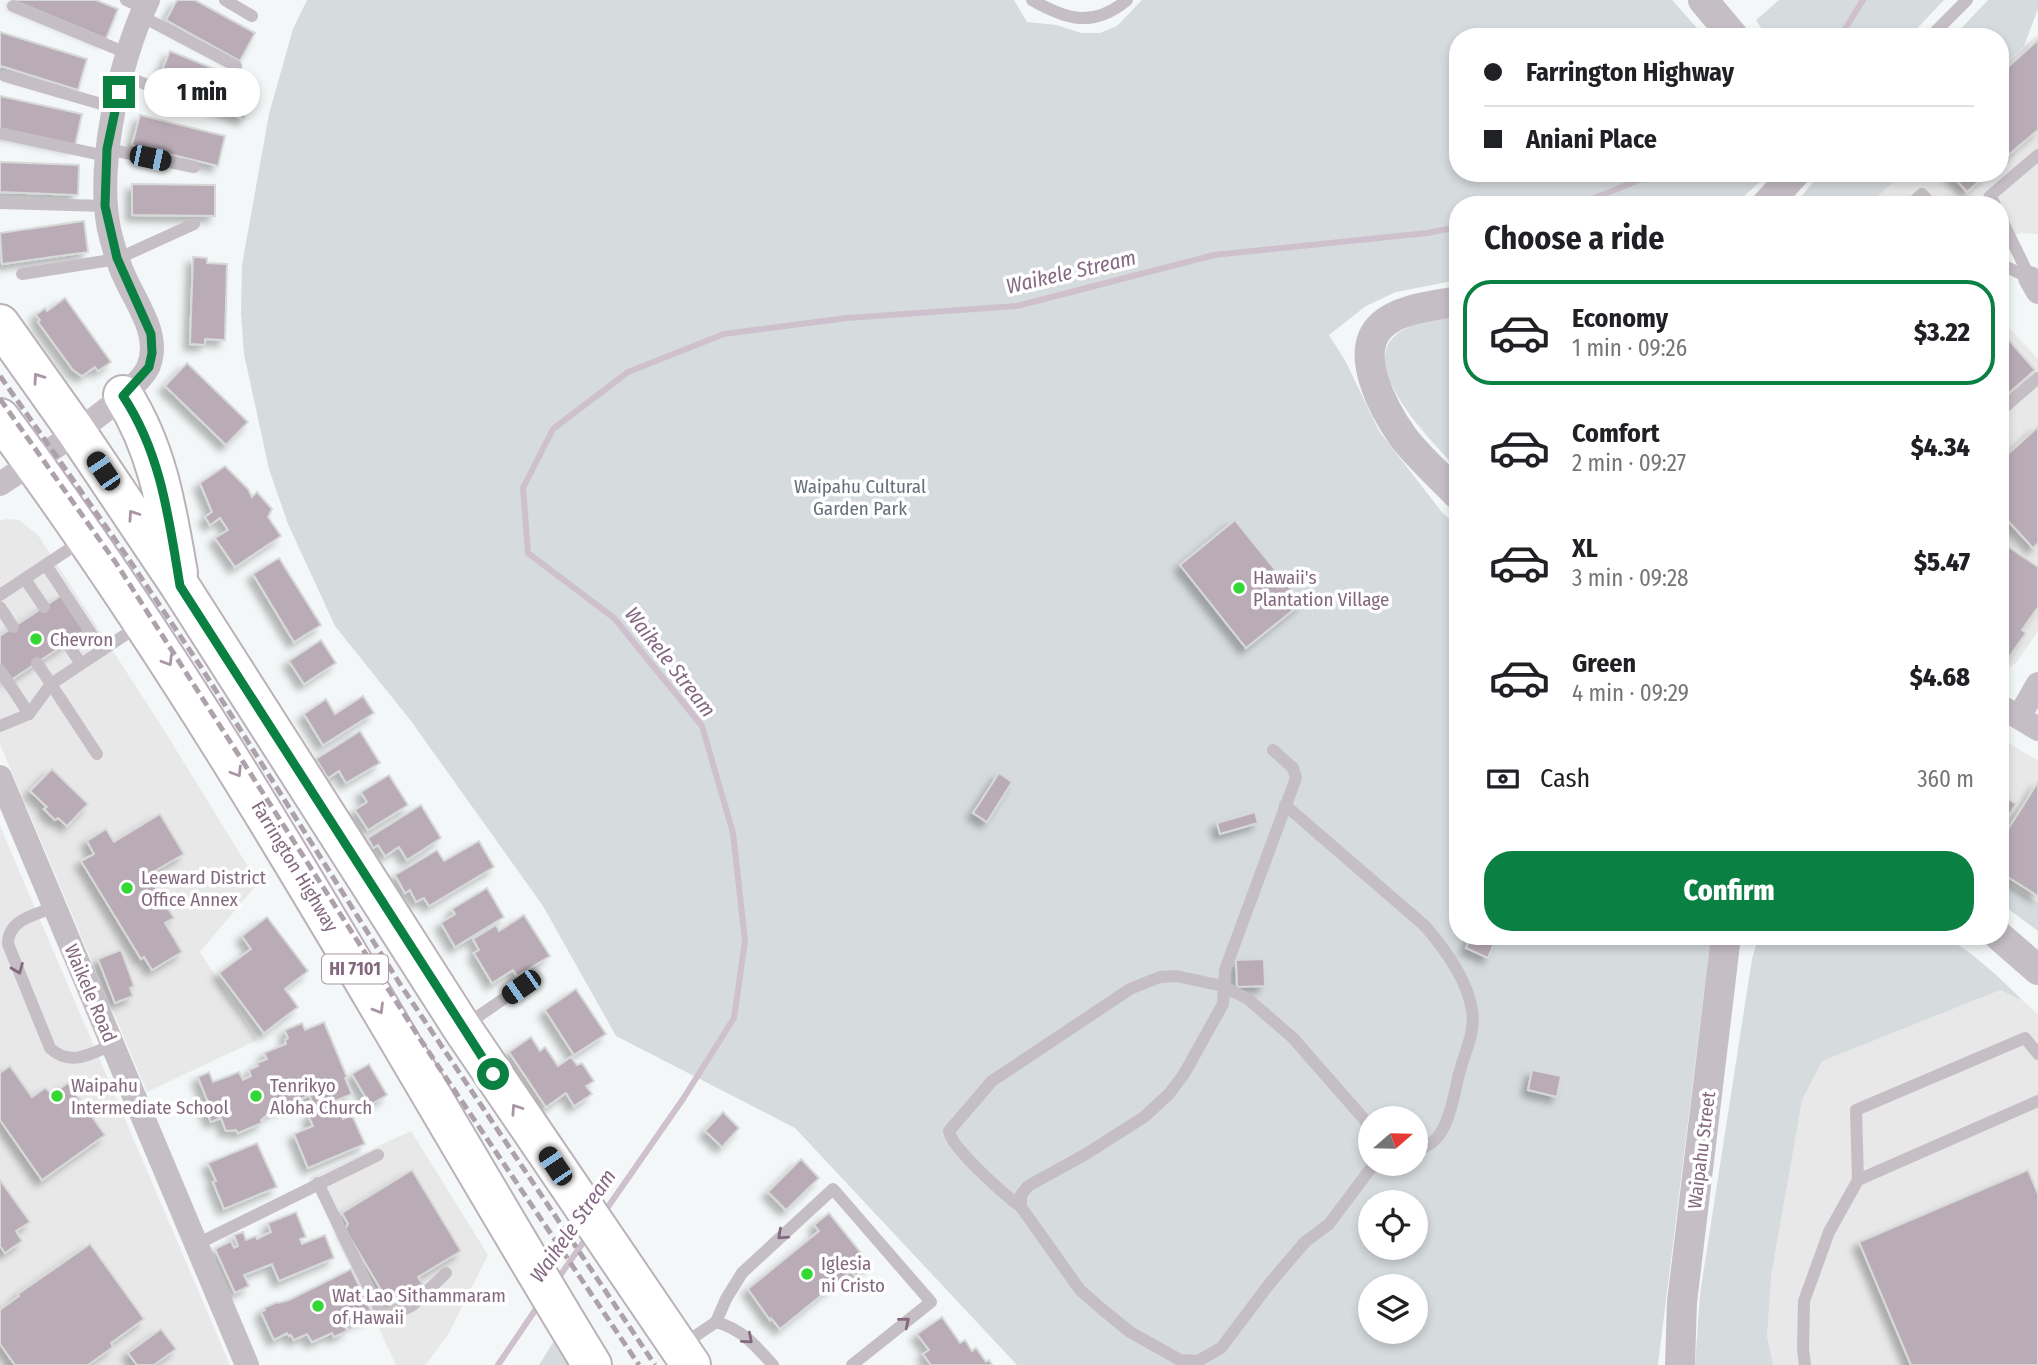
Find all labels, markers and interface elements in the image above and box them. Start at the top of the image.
text: Farrington Highway [1526,57,1734,88]
callout: 1 min [144,68,259,116]
route end [103,76,135,108]
text: 1 min [177,78,227,106]
text: Aniani Place [1526,124,1657,155]
car [128,143,173,173]
text: Choose a ride [1484,219,1665,257]
water label: Waikele Stream [1003,244,1139,300]
icon: car [1488,301,1551,364]
text: Economy [1572,303,1668,334]
text: $3.22 [1914,317,1970,348]
text: 1 min · 09:26 [1572,334,1687,362]
one-way arrow [34,373,46,386]
icon: car [1488,416,1551,479]
text: Comfort [1572,418,1660,449]
text: $4.34 [1911,432,1970,463]
car [83,448,124,494]
text: 2 min · 09:27 [1572,449,1686,477]
park label: Waipahu Cultural Garden Park [794,475,926,520]
one-way arrow [129,510,141,523]
icon: car [1488,531,1551,594]
text: XL [1572,533,1598,564]
text: $5.47 [1914,547,1970,578]
text: 3 min · 09:28 [1572,564,1689,592]
place label: Hawaii's Plantation Village [1253,566,1389,611]
marker: Hawaii's Plantation Village [1231,580,1247,596]
water label: Waikele Stream [619,602,721,722]
place label: Chevron [50,628,113,651]
marker: Chevron [28,631,44,647]
icon: car [1488,646,1551,709]
text: Green [1572,648,1636,679]
one-way arrow [159,653,172,666]
text: $4.68 [1910,662,1970,693]
text: 4 min · 09:29 [1572,679,1689,707]
icon: cash [1484,760,1522,798]
text: Cash [1540,763,1590,794]
one-way arrow [228,764,241,777]
text: 360 m [1917,765,1974,793]
street label: Farrington Highway [247,797,344,937]
button: Confirm [1484,851,1974,931]
place label: Leeward District Office Annex [141,866,267,911]
marker: Leeward District Office Annex [119,880,135,896]
street label: Waikele Road [60,941,121,1046]
road number: HI 7101 [322,954,388,984]
one-way arrow [9,962,23,974]
car [498,966,545,1008]
one-way arrow [371,1002,384,1015]
route start [477,1058,509,1090]
place label: Waipahu Intermediate School [71,1074,229,1119]
place label: Tenrikyo Aloha Church [270,1074,372,1119]
marker: Waipahu Intermediate School [49,1088,65,1104]
marker: Tenrikyo Aloha Church [248,1088,264,1104]
street label: Waipahu Street [1683,1089,1720,1210]
one-way arrow [512,1104,525,1117]
north arrow [1358,1106,1428,1176]
map controls [1358,1106,1428,1344]
car [535,1143,576,1189]
water label: Waikele Stream [524,1164,622,1288]
button: locate [1358,1190,1428,1260]
one-way arrow [778,1226,791,1239]
place label: Iglesia ni Cristo [821,1252,885,1297]
marker: Iglesia ni Cristo [799,1266,815,1282]
button: layers [1358,1274,1428,1344]
place label: Wat Lao Sithammaram of Hawaii [332,1284,506,1329]
marker: Wat Lao Sithammaram of Hawaii [310,1298,326,1314]
one-way arrow [897,1318,909,1331]
one-way arrow [739,1331,752,1343]

